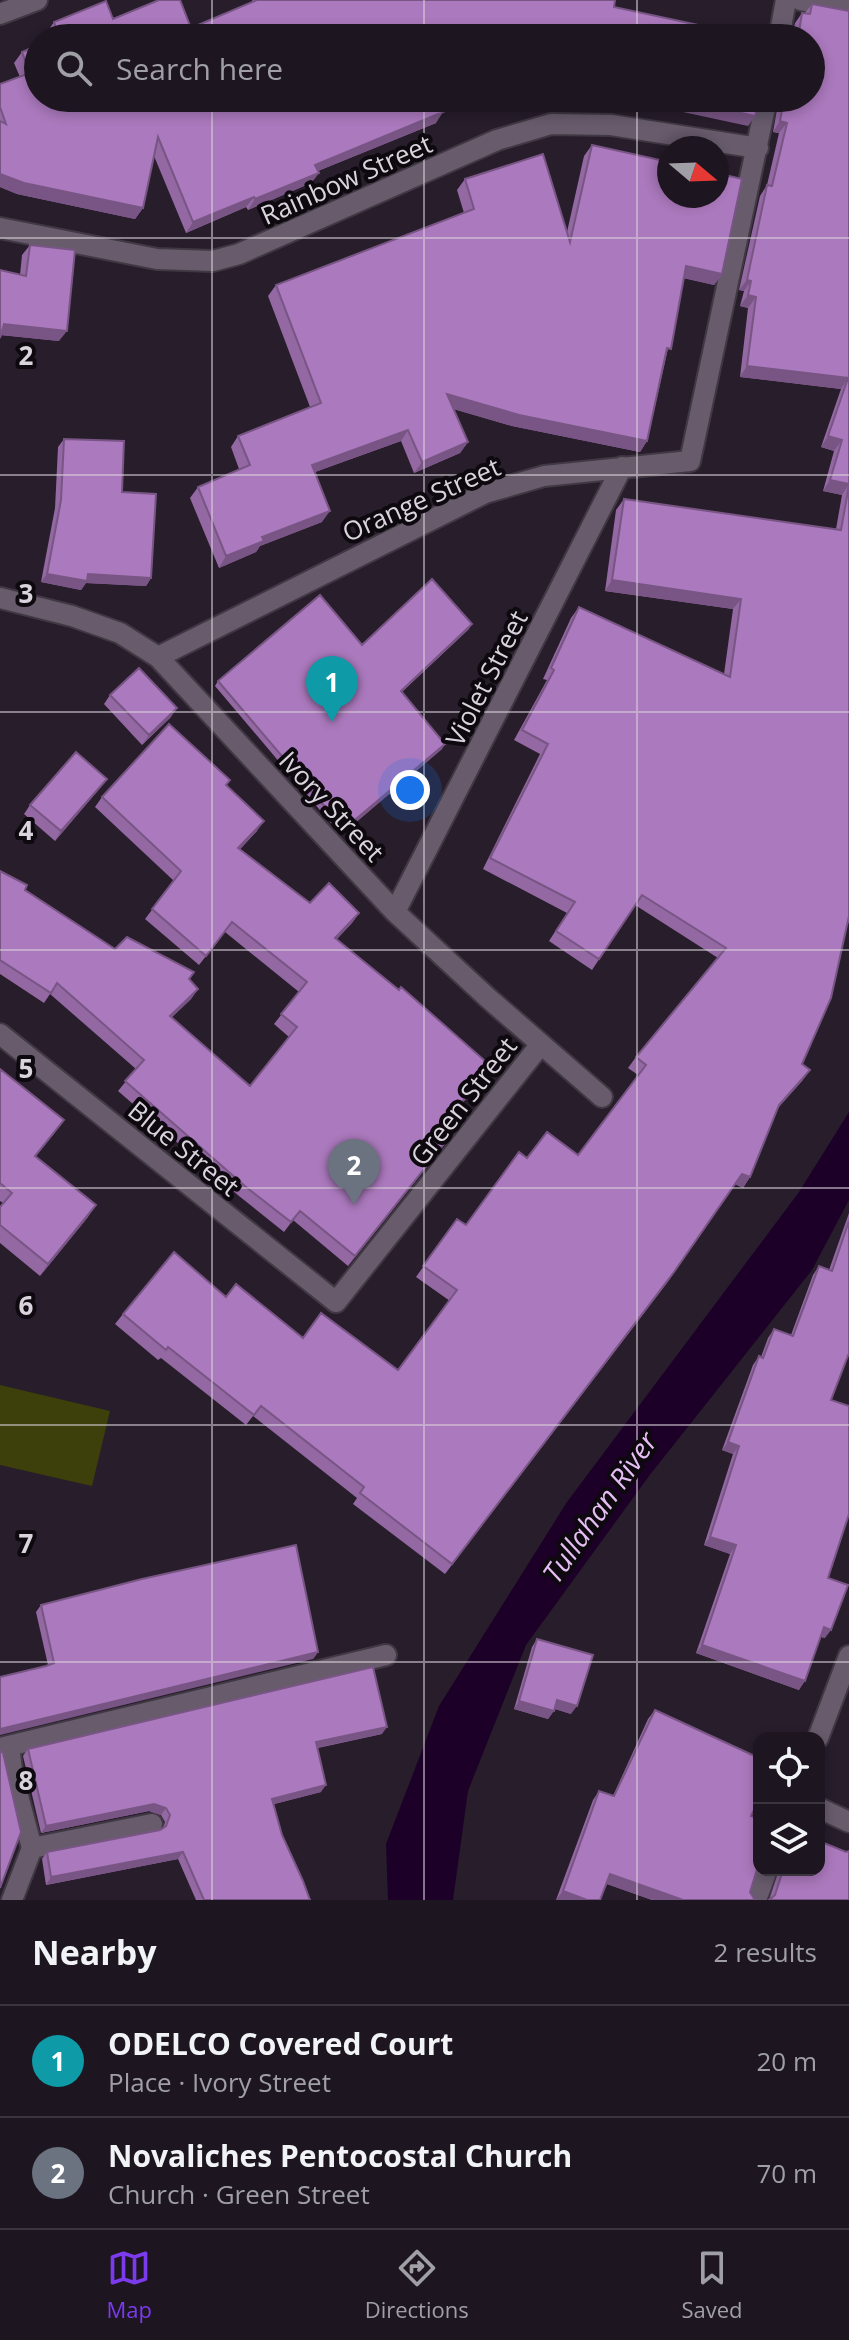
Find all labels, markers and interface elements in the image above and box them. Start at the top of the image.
search box [24,24,825,112]
icon: search [52,46,96,90]
text: Search here [116,48,283,89]
street label: Rainbow Street [255,125,437,233]
north arrow [657,136,729,208]
text: 2 [19,337,34,373]
street label: Orange Street [336,448,506,550]
text: 3 [19,575,33,611]
street label: Violet Street [436,604,536,752]
pin: 1 [306,656,358,722]
street label: Ivory Street [271,743,393,869]
your location [390,770,430,810]
text: 4 [19,812,34,848]
street label: Green Street [401,1029,525,1173]
text: 5 [19,1050,33,1086]
street label: Blue Street [121,1092,247,1204]
pin: 2 [328,1139,380,1205]
text: 6 [19,1287,34,1323]
water label: Tullahan River [533,1423,666,1590]
text: 7 [19,1525,34,1561]
map controls [753,1732,825,1876]
button: locate [753,1732,825,1804]
text: 8 [19,1762,33,1798]
button: layers [753,1804,825,1876]
text: Nearby [32,1929,157,1975]
text: 2 results [714,1934,817,1970]
text: ODELCO Covered Court [108,2023,453,2064]
text: 1 [51,2043,65,2079]
text: 20 m [756,2043,817,2079]
text: Place · Ivory Street [108,2064,331,2100]
text: Novaliches Pentocostal Church [108,2135,572,2176]
text: 2 [51,2155,65,2191]
text: 70 m [756,2155,817,2191]
text: Church · Green Street [108,2176,370,2212]
tab: Map [106,2246,152,2324]
tab: Directions [365,2246,469,2324]
tab: Saved [681,2246,743,2324]

